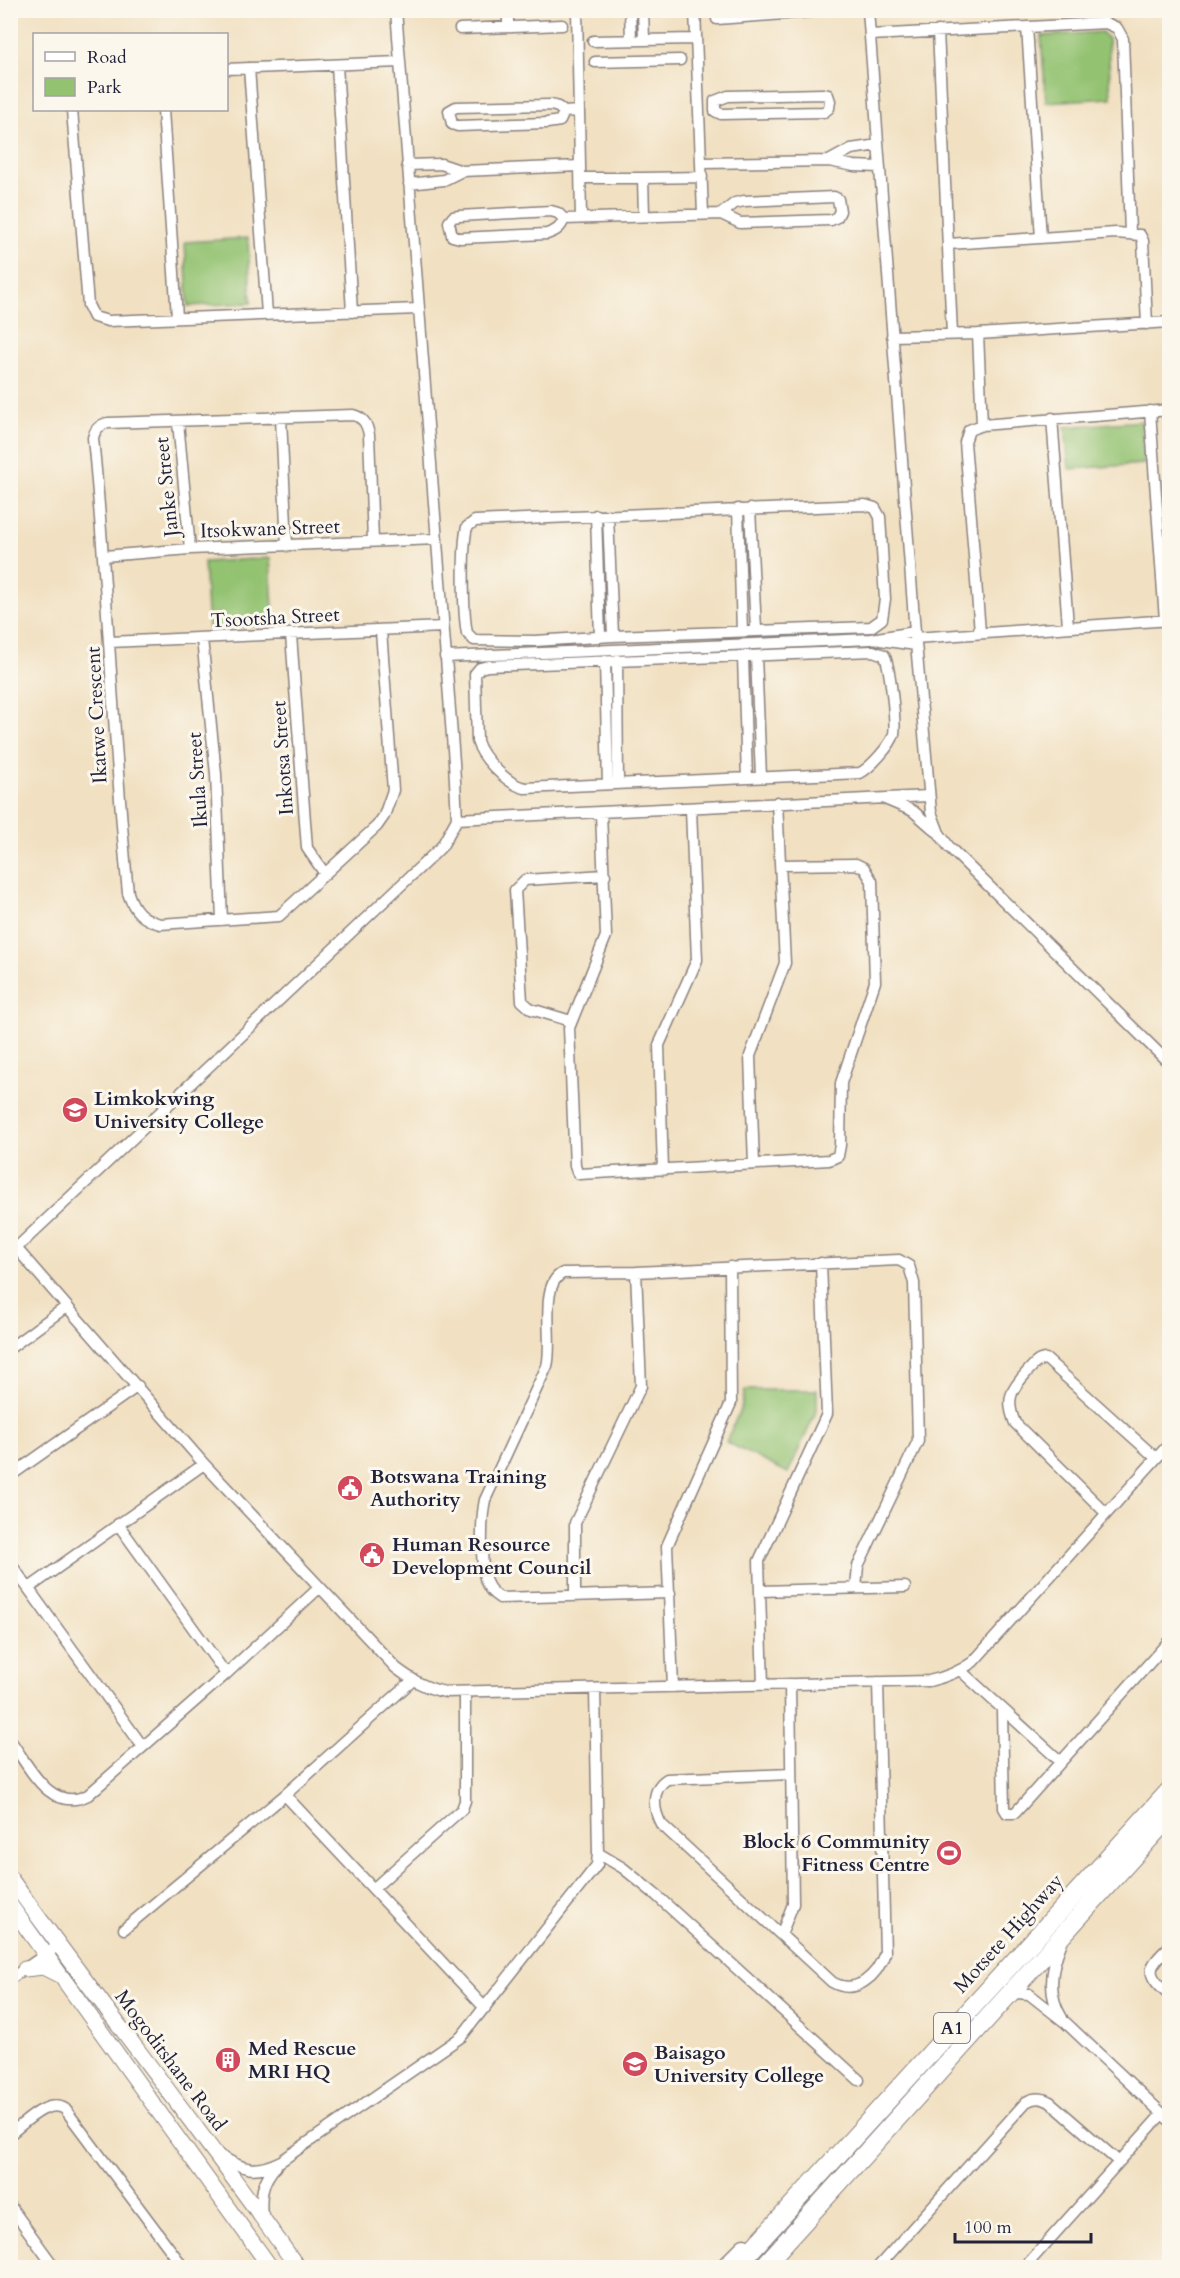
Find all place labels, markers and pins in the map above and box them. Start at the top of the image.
place label: Limkokwing University College [94,1085,264,1135]
school or university icon: Limkokwing University College [60,1095,90,1125]
place label: Botswana Training Authority [370,1463,546,1513]
public building icon: Botswana Training Authority [335,1473,365,1503]
place label: Human Resource Development Council [392,1531,592,1581]
public building icon: Human Resource Development Council [357,1540,387,1570]
place label: Block 6 Community Fitness Centre [742,1828,931,1878]
sports icon: Block 6 Community Fitness Centre [934,1838,964,1868]
place label: Med Rescue MRI HQ [248,2035,357,2085]
place label: Baisago University College [654,2039,824,2089]
building icon: Med Rescue MRI HQ [213,2045,243,2075]
school or university icon: Baisago University College [620,2049,650,2079]

